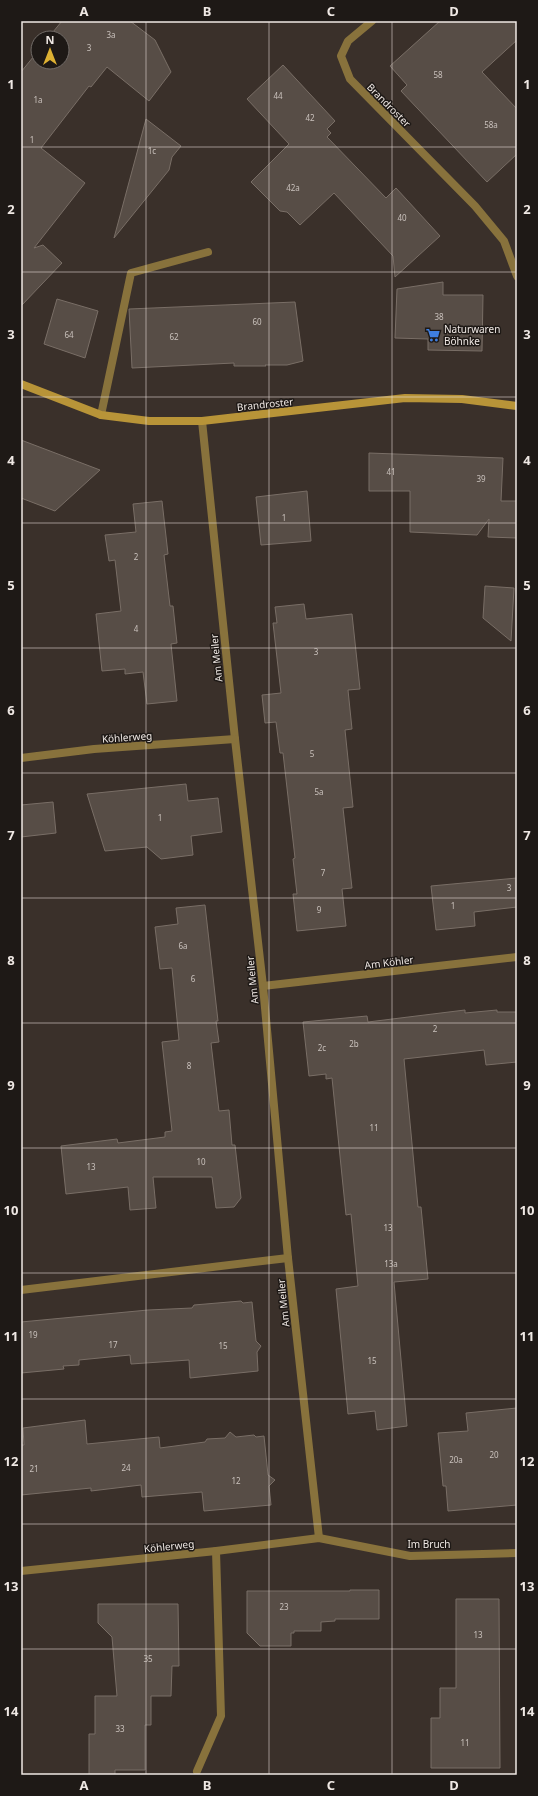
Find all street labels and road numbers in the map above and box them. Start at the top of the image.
street label: Brandroster [364,80,414,130]
street label: Brandroster [236,394,294,414]
street label: Am Meiler [207,633,225,683]
street label: Köhlerweg [101,728,153,746]
street label: Am Köhler [364,952,414,972]
street label: Am Meiler [243,955,261,1005]
street label: Am Meiler [274,1278,292,1328]
street label: Köhlerweg [143,1536,195,1556]
street label: Im Bruch [407,1537,451,1551]

